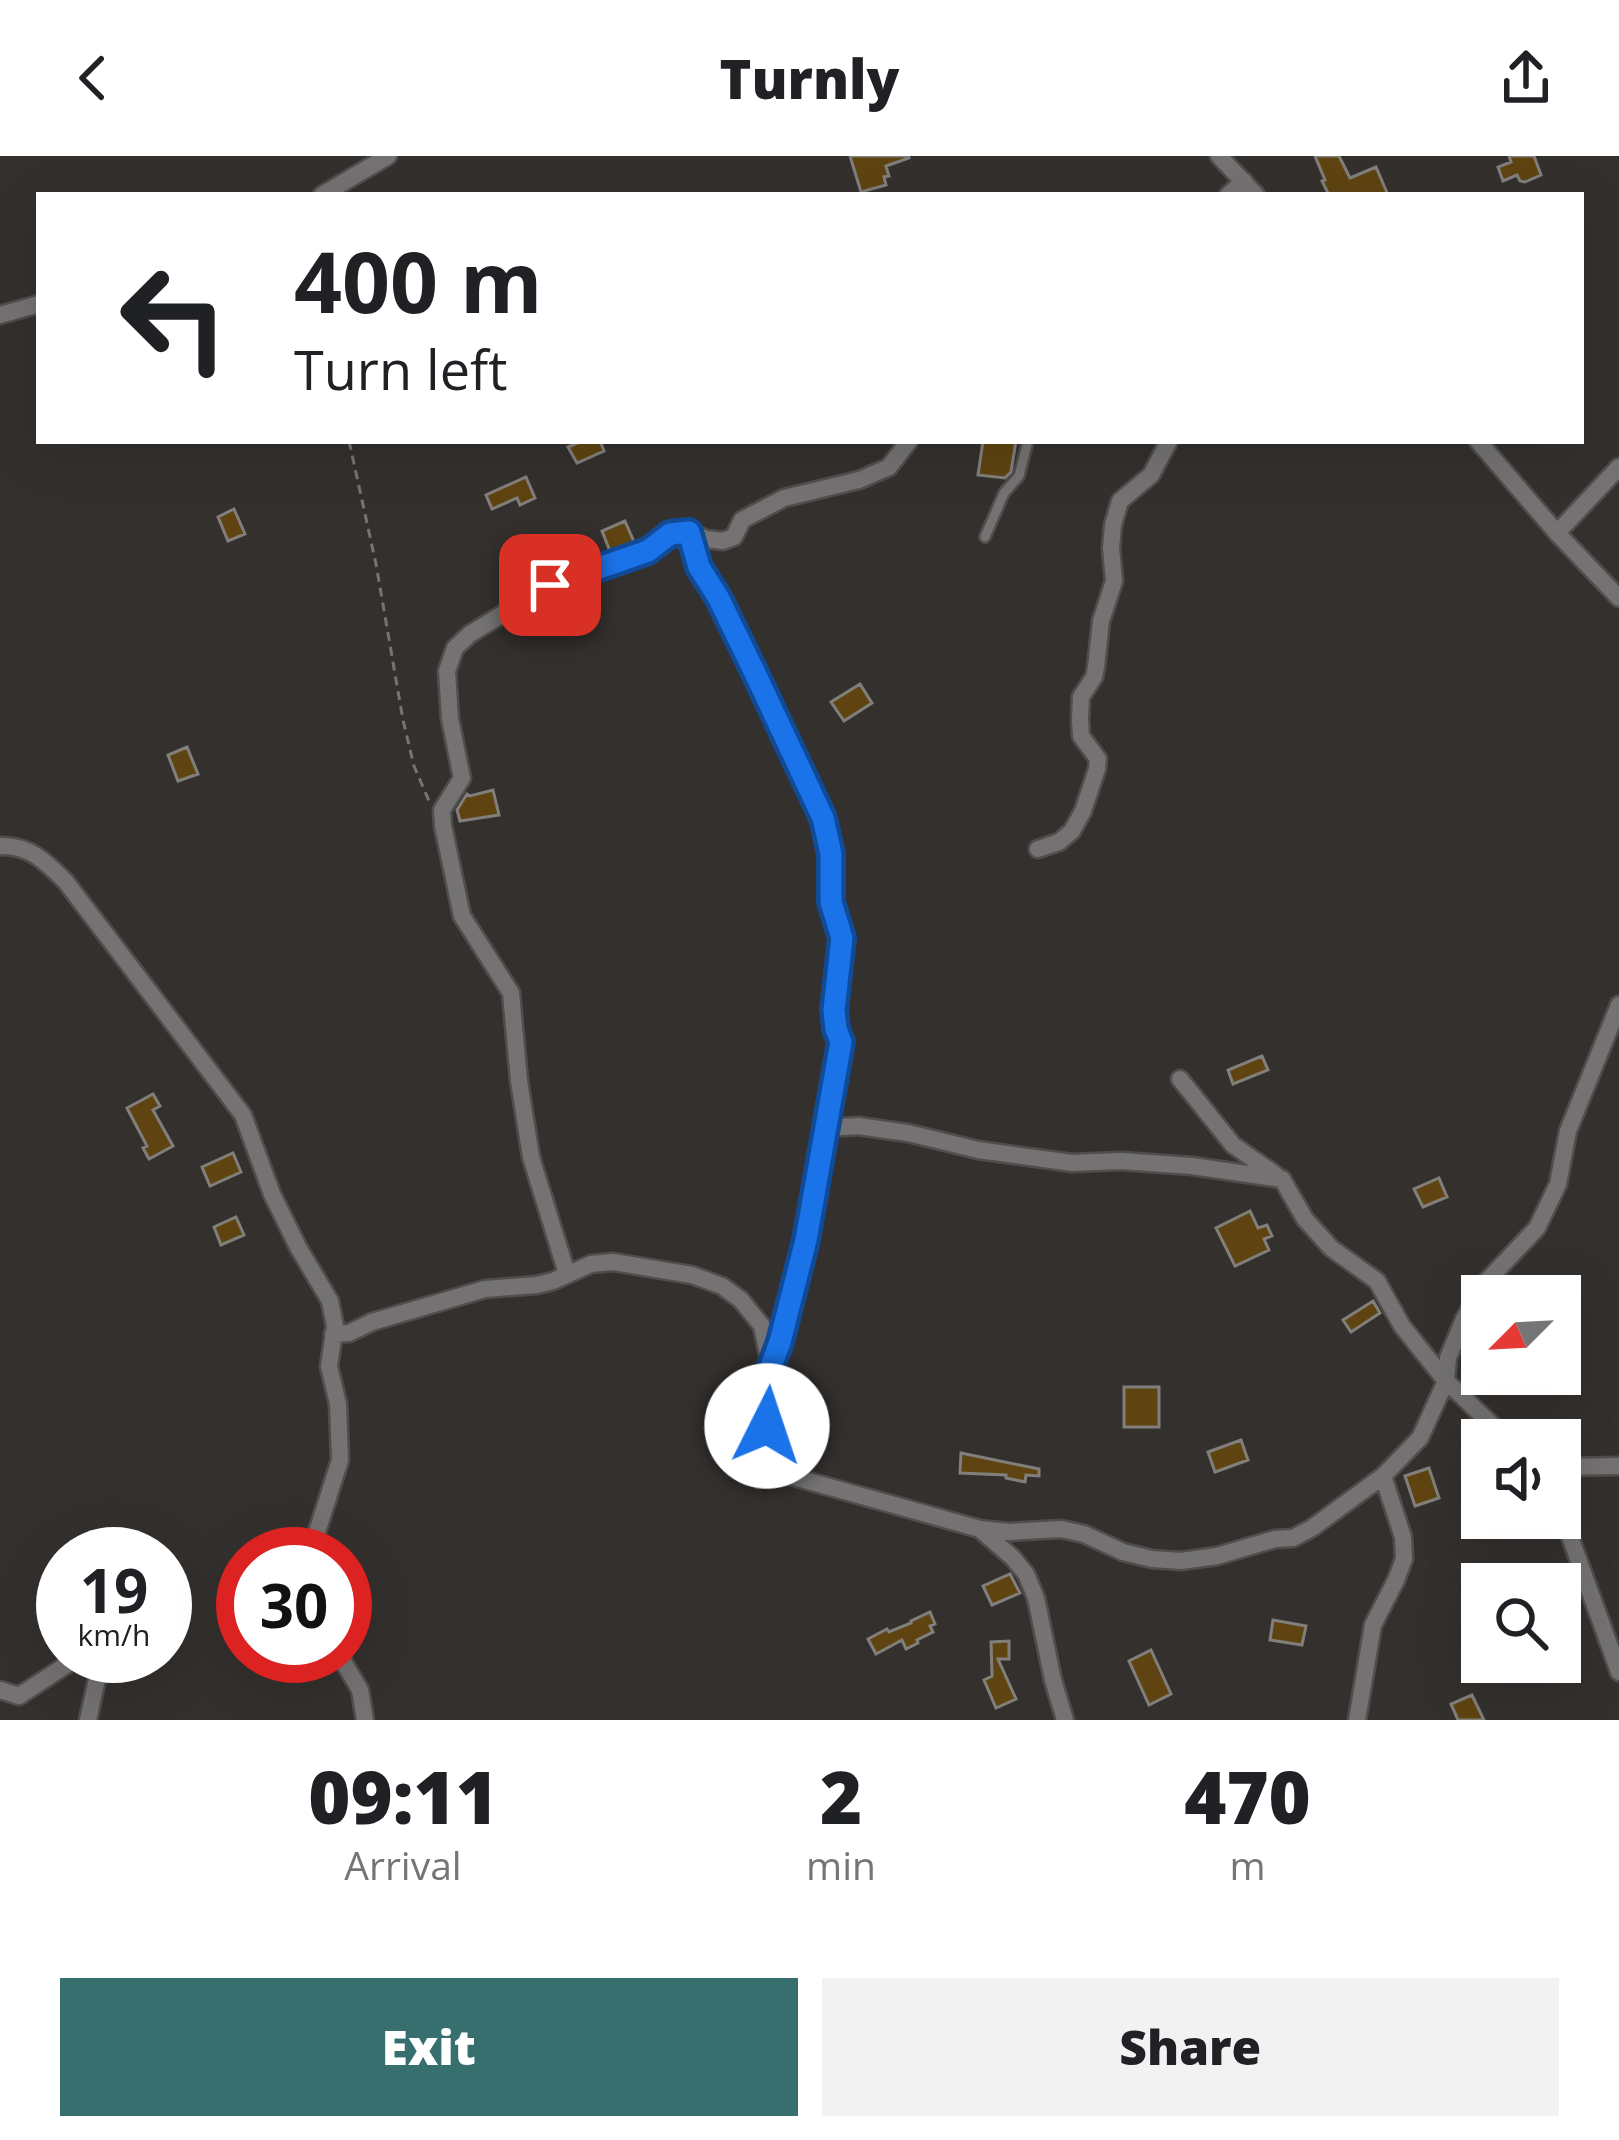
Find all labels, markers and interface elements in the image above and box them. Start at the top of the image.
text: Turnly [720,41,899,115]
icon: back [60,45,126,111]
icon: share [1493,45,1559,111]
text: 400 m [294,223,542,338]
icon: left [96,240,252,396]
text: Turn left [294,332,507,406]
pin [499,534,601,636]
icon: arrive [517,552,583,618]
north arrow [1461,1275,1581,1395]
map controls [1461,1275,1581,1683]
position arrow [704,1363,830,1489]
button: sound [1461,1419,1581,1539]
speed limit sign: 30 [216,1527,372,1683]
text: 19 [80,1549,148,1631]
button: search [1461,1563,1581,1683]
text: km/h [78,1614,150,1655]
text: 09:11 [308,1747,498,1845]
text: 2 [820,1747,862,1845]
text: 470 [1184,1747,1311,1845]
text: Arrival [344,1838,462,1891]
text: min [806,1838,876,1891]
text: m [1229,1838,1266,1891]
button: Exit [60,1978,798,2116]
button: Share [822,1978,1559,2116]

